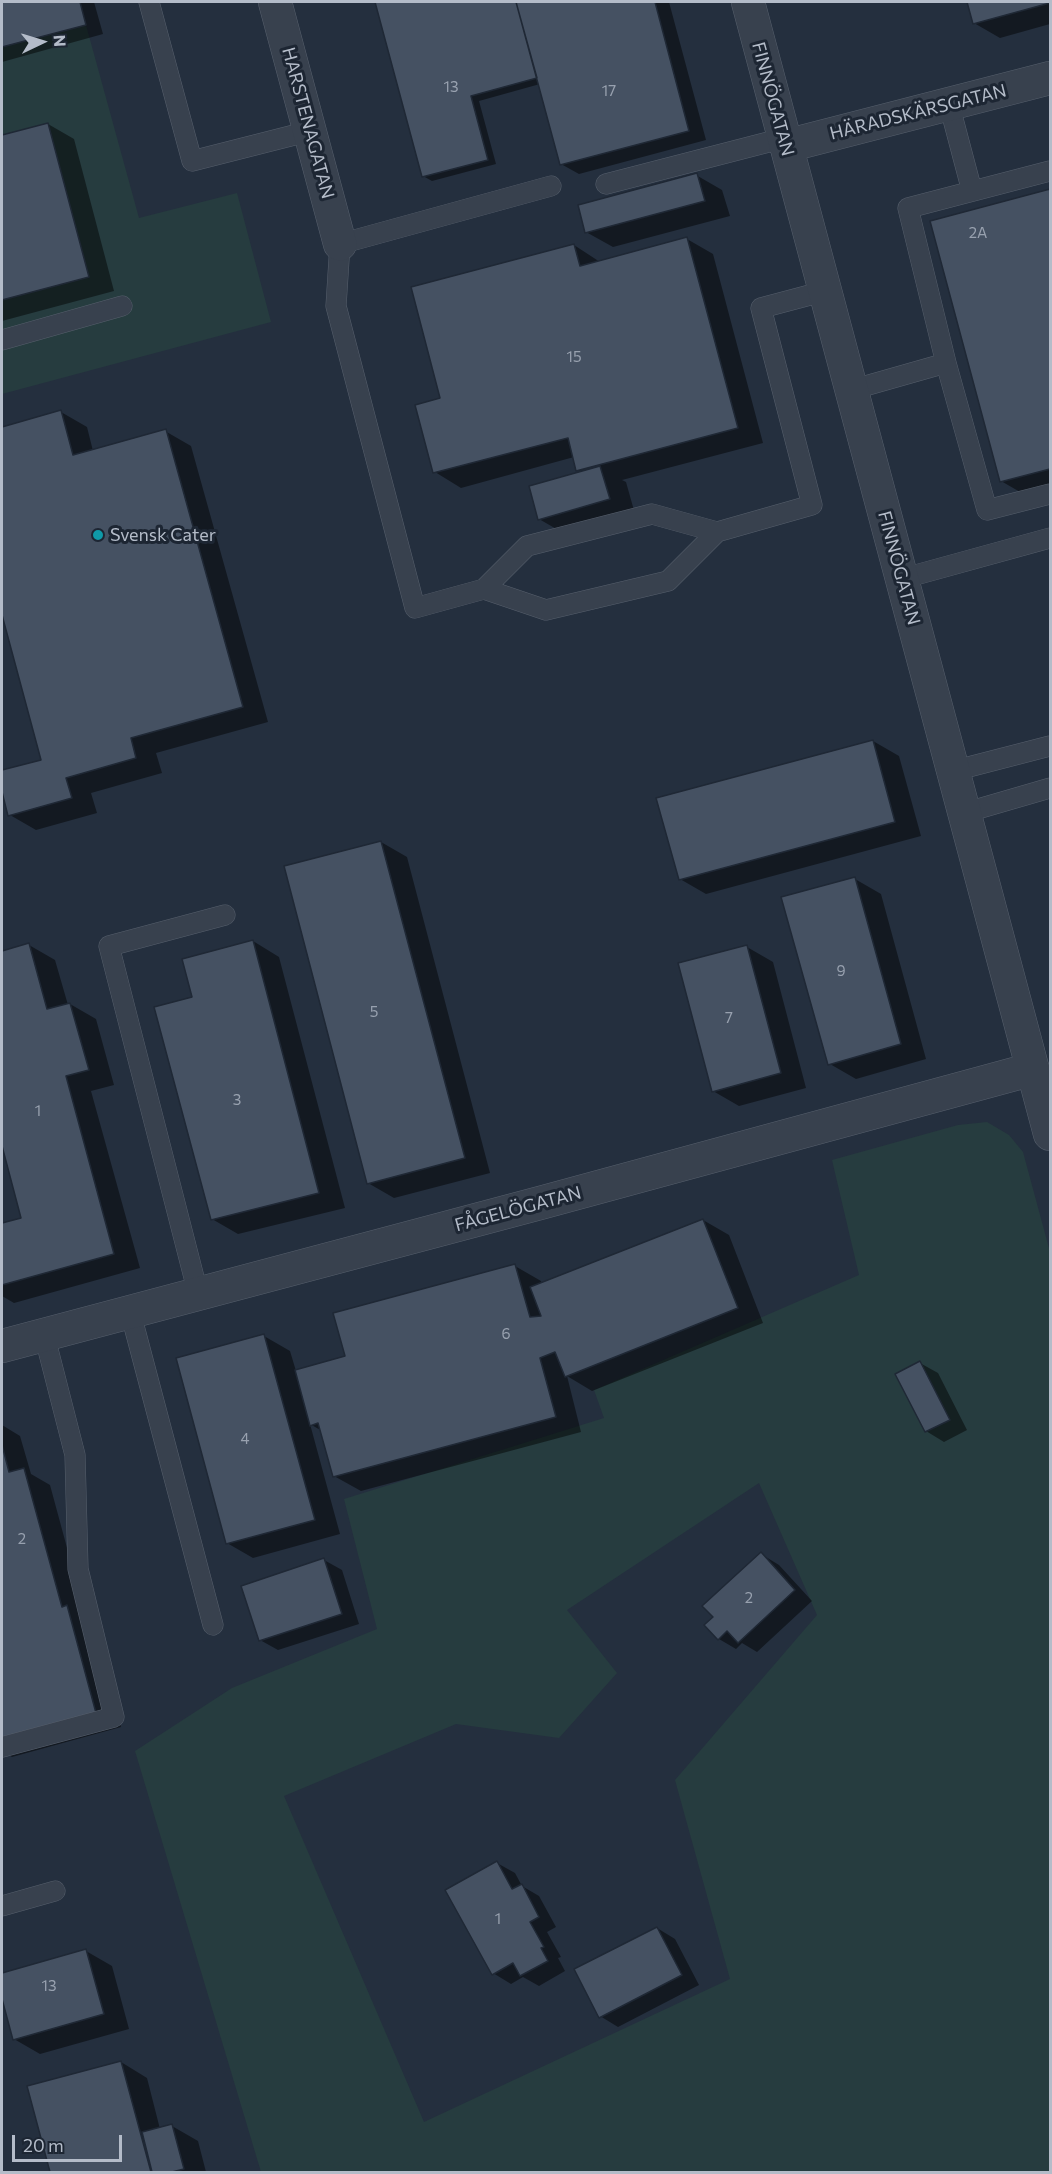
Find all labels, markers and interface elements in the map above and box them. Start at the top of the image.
north arrow [12,12,72,72]
text: N [51,34,70,47]
street label: FINNÖGATAN [747,40,799,158]
street label: HARSTENAGATAN [277,45,339,201]
house number: 13 [444,78,458,96]
street label: HÄRADSKÄRSGATAN [827,80,1009,144]
house number: 17 [602,82,616,100]
house number: 2A [969,224,987,242]
house number: 15 [566,348,582,366]
street label: FINNÖGATAN [873,509,925,627]
place label: Svensk Cater [110,524,216,546]
marker: Svensk Cater [91,528,105,542]
house number: 9 [836,962,846,980]
house number: 5 [370,1003,378,1021]
house number: 7 [725,1009,733,1027]
house number: 3 [233,1091,241,1109]
house number: 1 [35,1102,41,1120]
street label: FÅGELÖGATAN [452,1182,584,1236]
house number: 6 [501,1325,511,1343]
house number: 4 [241,1430,249,1448]
house number: 2 [18,1530,26,1548]
house number: 2 [745,1589,753,1607]
house number: 1 [495,1910,501,1928]
house number: 13 [42,1977,56,1995]
scale bar [15,2123,124,2161]
text: 20 m [23,2134,64,2156]

